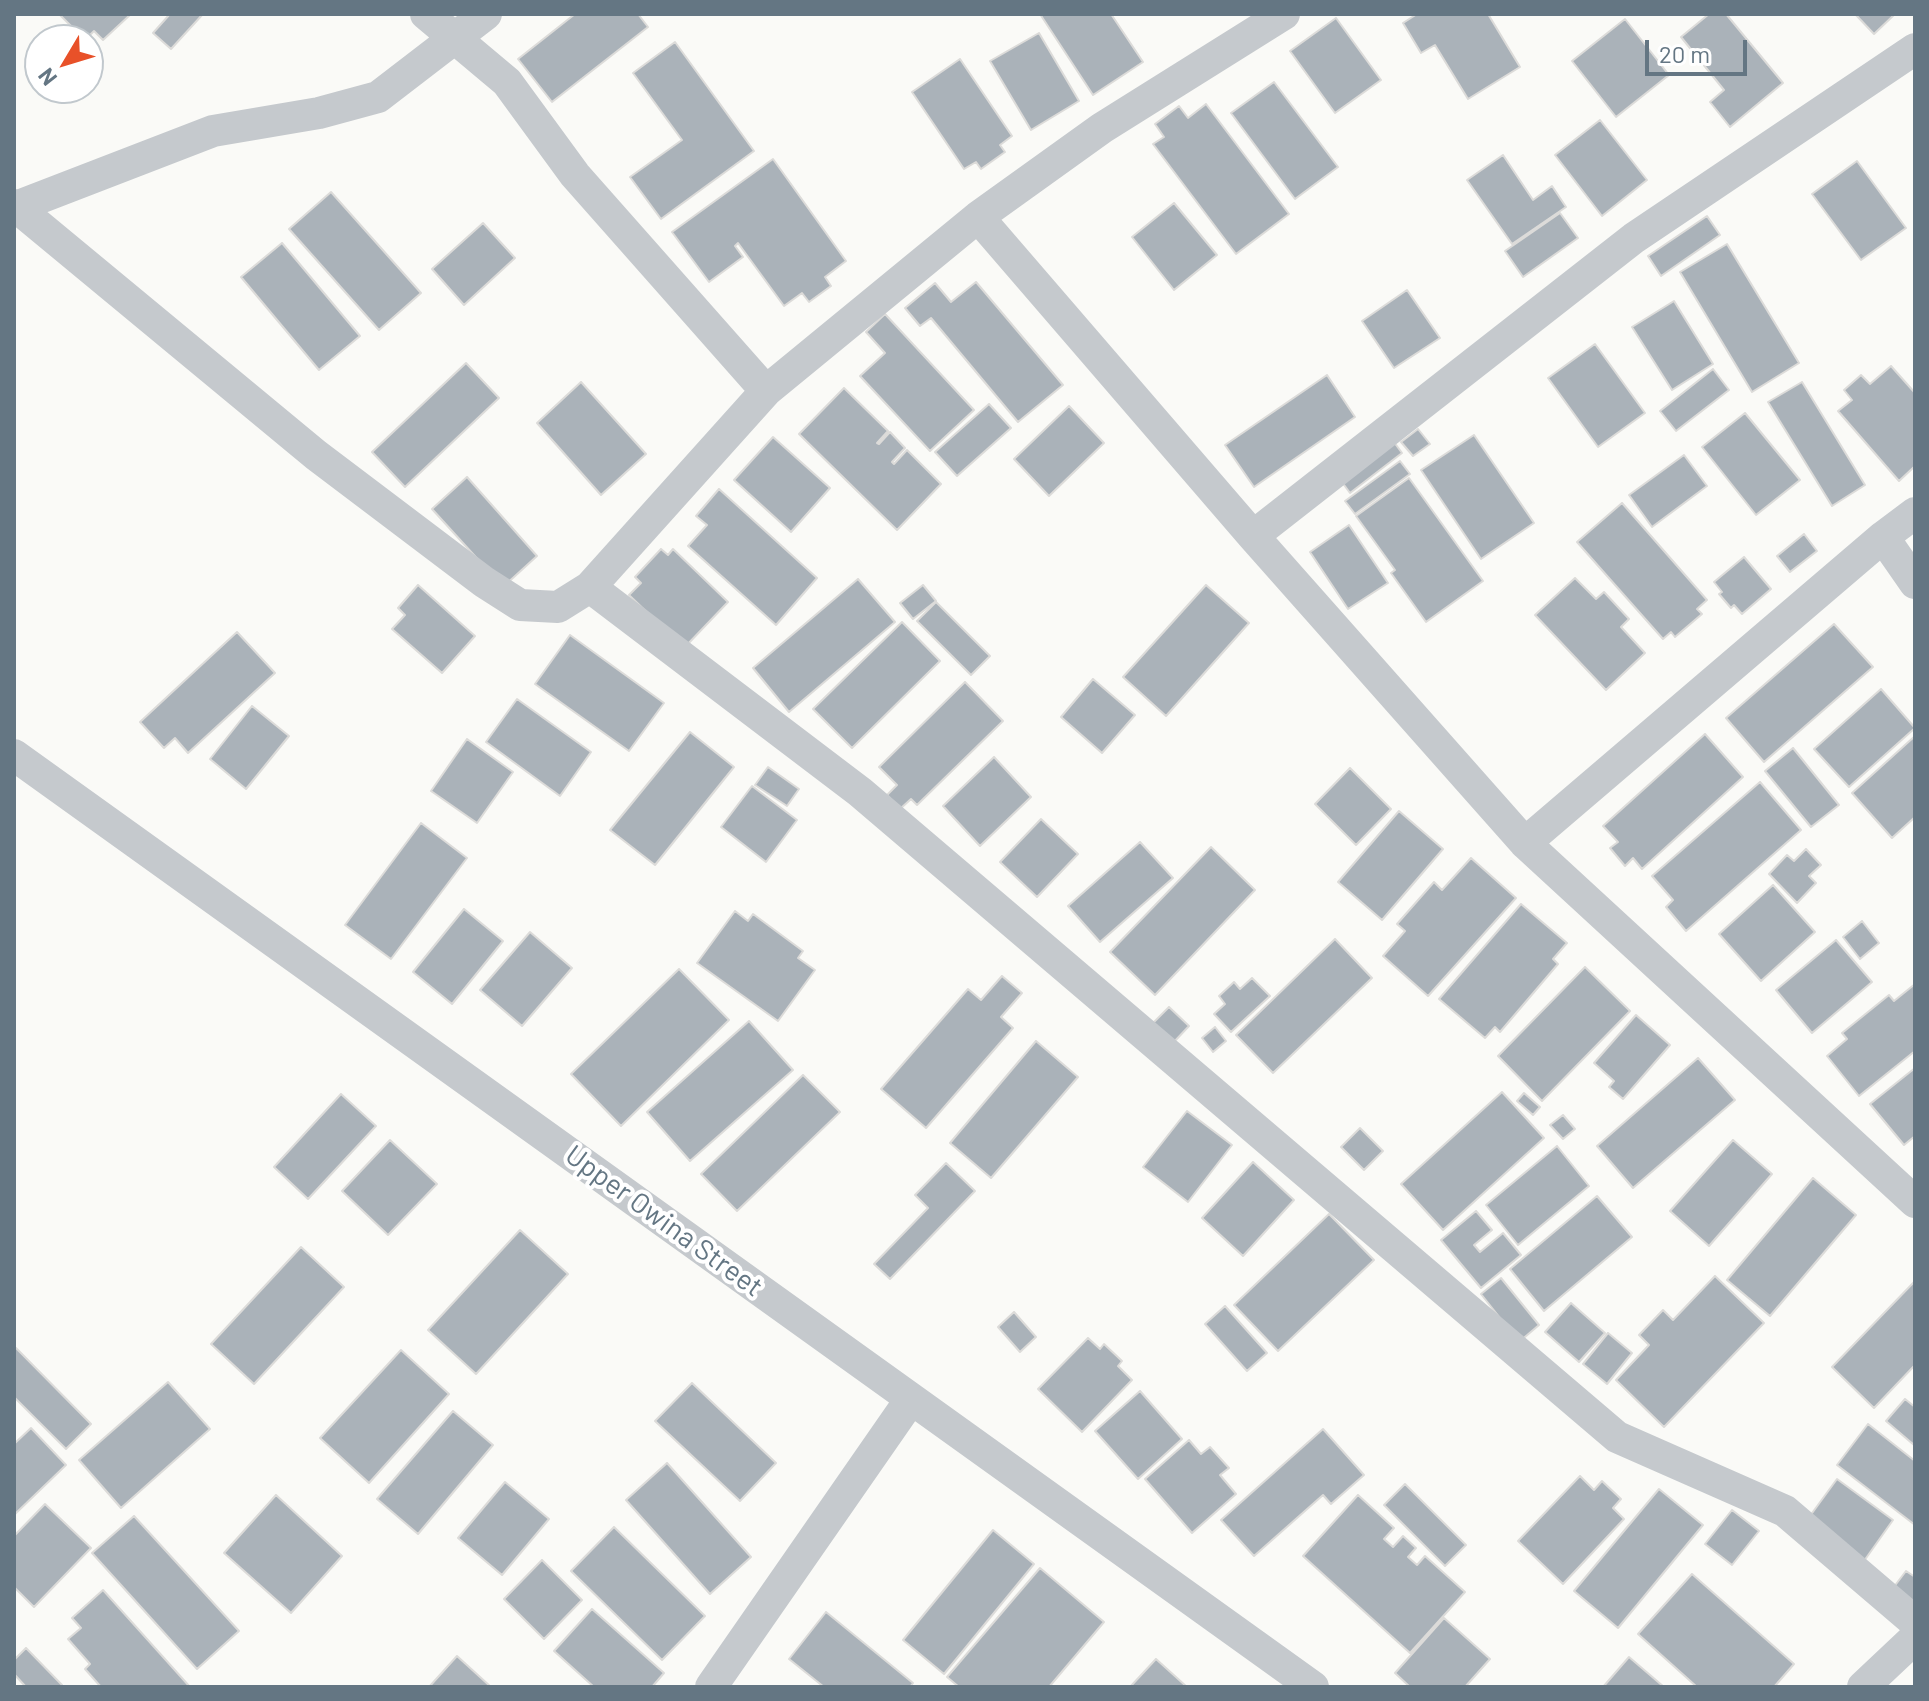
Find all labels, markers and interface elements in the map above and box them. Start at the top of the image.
north arrow [24,24,104,104]
scale bar [1649,24,1751,74]
text: 20 m [1659,39,1710,68]
text: N [32,64,61,91]
street label: Upper Owina Street [559,1138,769,1304]

